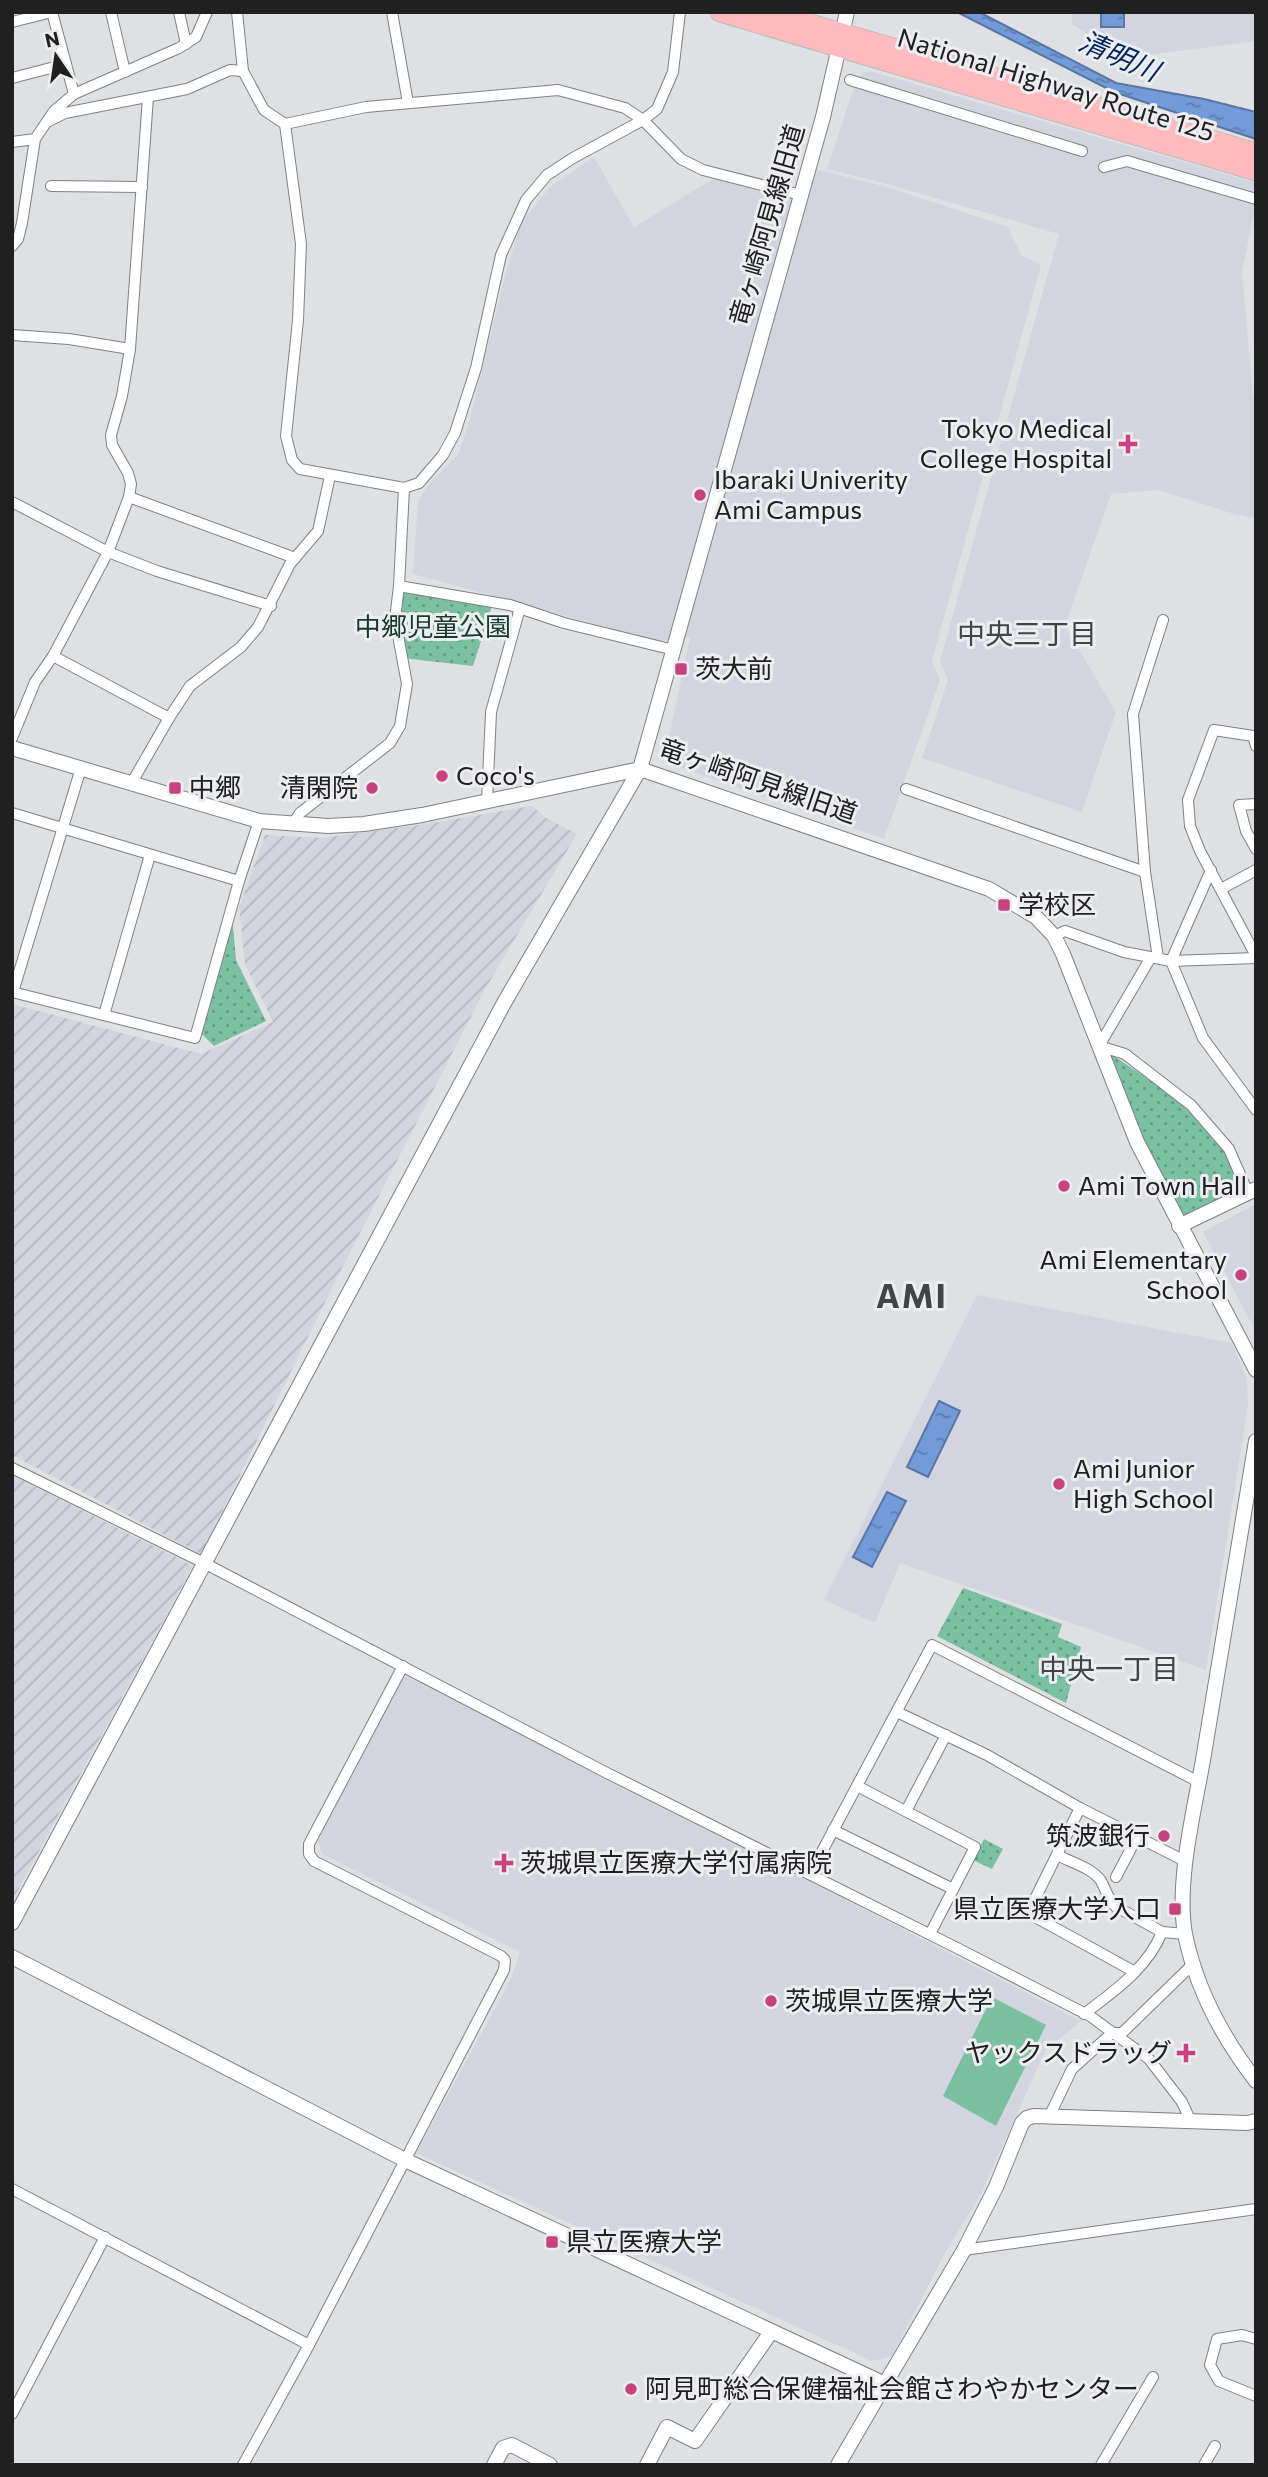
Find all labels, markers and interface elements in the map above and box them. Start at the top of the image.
north arrow [21,21,91,91]
street label: National Highway Route 125 [894,21,1219,147]
water label: 清明川 [1074,23,1167,88]
text: N [43,26,62,52]
street label: 竜ヶ崎阿見線旧道 [722,120,809,329]
place label: Tokyo Medical College Hospital [920,412,1112,473]
marker: Tokyo Medical College Hospital [1118,434,1138,454]
place label: Ibaraki Univerity Ami Campus [714,463,908,524]
marker: Ibaraki Univerity Ami Campus [692,487,708,503]
park label: 中郷児童公園 [355,610,511,641]
district label: 中央三丁目 [957,616,1097,650]
place label: 茨大前 [695,652,773,683]
marker: 茨大前 [673,661,689,677]
street label: 竜ヶ崎阿見線旧道 [655,731,862,828]
place label: Coco's [456,759,535,790]
marker: Coco's [434,768,450,784]
place label: 中郷 [189,771,241,802]
place label: 清閑院 [280,771,358,802]
marker: 中郷 [167,780,183,796]
marker: 清閑院 [364,780,380,796]
place label: 学校区 [1018,888,1096,919]
marker: 学校区 [996,897,1012,913]
place label: Ami Town Hall [1078,1169,1247,1200]
marker: Ami Town Hall [1056,1178,1072,1194]
place label: Ami Elementary School [1040,1243,1227,1304]
marker: Ami Elementary School [1233,1267,1249,1283]
district label: AMI [876,1274,948,1315]
place label: Ami Junior High School [1073,1452,1214,1513]
marker: Ami Junior High School [1051,1476,1067,1492]
district label: 中央一丁目 [1039,1651,1179,1685]
place label: 筑波銀行 [1046,1819,1150,1850]
marker: 筑波銀行 [1156,1828,1172,1844]
place label: 茨城県立医療大学付属病院 [520,1846,832,1877]
marker: 茨城県立医療大学付属病院 [494,1853,514,1873]
place label: 県立医療大学入口 [953,1892,1161,1923]
marker: 県立医療大学入口 [1167,1901,1183,1917]
place label: 茨城県立医療大学 [785,1984,993,2015]
marker: 茨城県立医療大学 [763,1993,779,2009]
place label: ヤックスドラッグ [965,2036,1172,2067]
marker: ヤックスドラッグ [1178,2045,1194,2061]
place label: 県立医療大学 [566,2225,722,2256]
marker: 県立医療大学 [544,2234,560,2250]
place label: 阿見町総合保健福祉会館さわやかセンター [645,2372,1139,2403]
marker: 阿見町総合保健福祉会館さわやかセンター [623,2381,639,2397]

